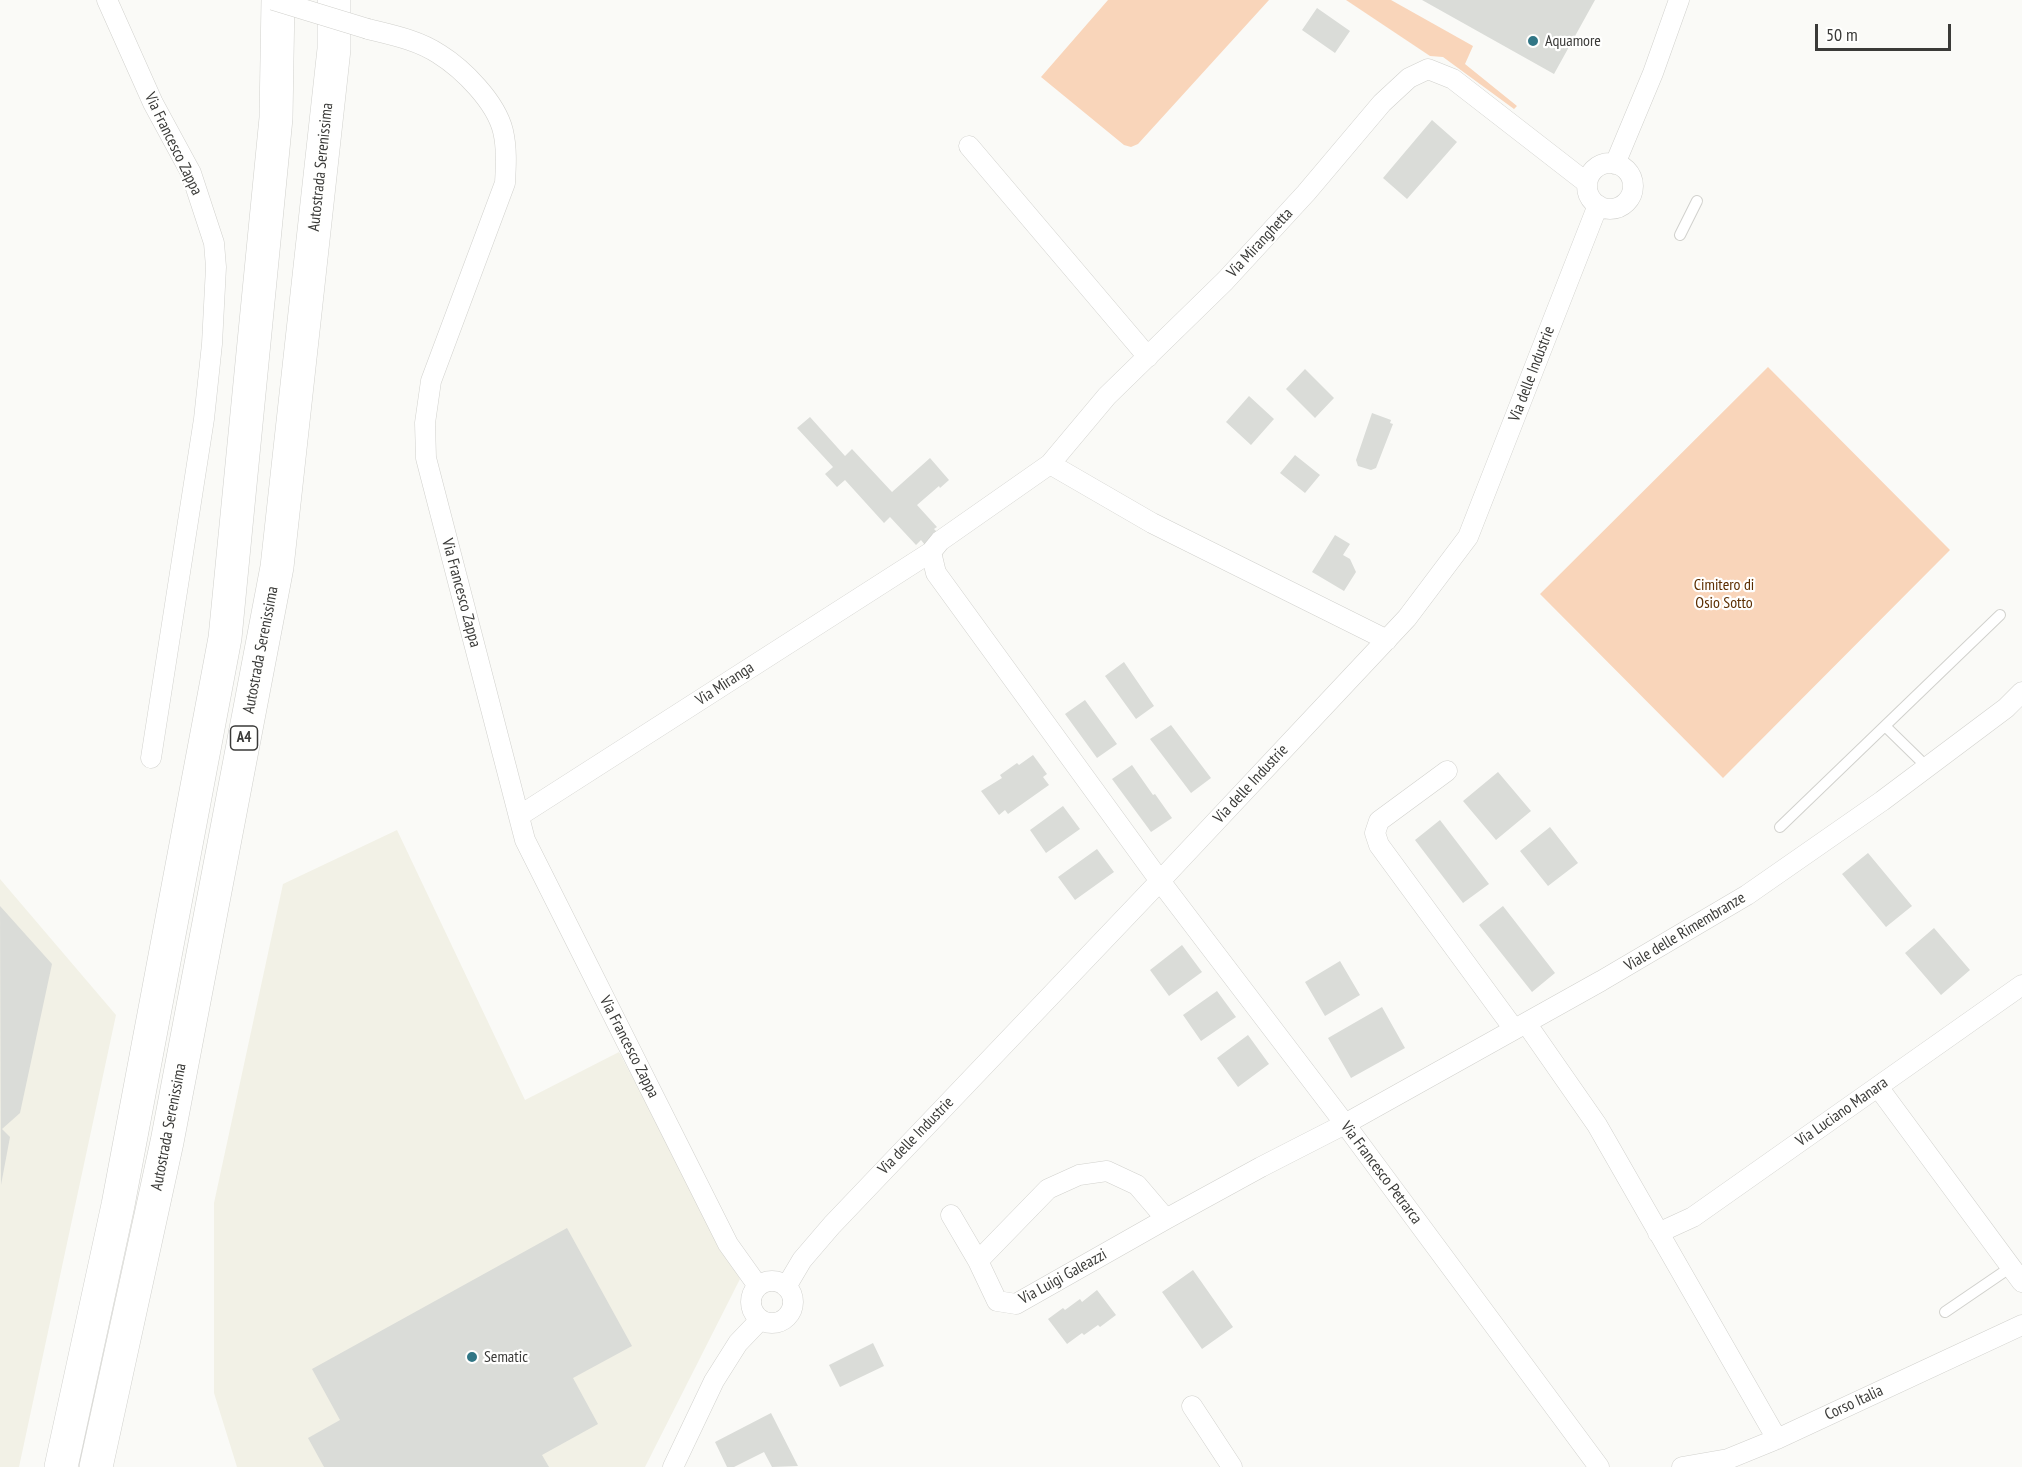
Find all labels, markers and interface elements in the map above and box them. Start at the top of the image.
scale bar [1818,12,1954,50]
text: 50 m [1826,23,1858,46]
place label: Aquamore [1545,31,1601,51]
marker: Aquamore [1526,34,1540,48]
street label: Via Francesco Zappa [140,90,206,198]
street label: Autostrada Serenissima [305,102,337,232]
street label: Via Miranghetta [1223,204,1297,282]
street label: Via delle Industrie [1505,324,1559,424]
street label: Via Francesco Zappa [437,537,485,649]
park label: Cimitero di Osio Sotto [1694,575,1754,613]
street label: Autostrada Serenissima [239,585,283,715]
street label: Via Miranga [692,658,758,710]
road number: A4 [230,726,258,750]
street label: Via delle Industrie [1210,741,1292,827]
street label: Viale delle Rimembranze [1621,888,1749,976]
street label: Via Francesco Zappa [595,993,663,1101]
street label: Autostrada Serenissima [147,1062,191,1192]
street label: Via Luciano Manara [1792,1073,1892,1151]
street label: Via delle Industrie [874,1093,958,1179]
street label: Via Francesco Petrarca [1336,1118,1426,1228]
street label: Via Luigi Galeazzi [1016,1245,1110,1309]
place label: Sematic [484,1347,528,1367]
marker: Sematic [465,1350,479,1364]
street label: Corso Italia [1822,1381,1886,1425]

